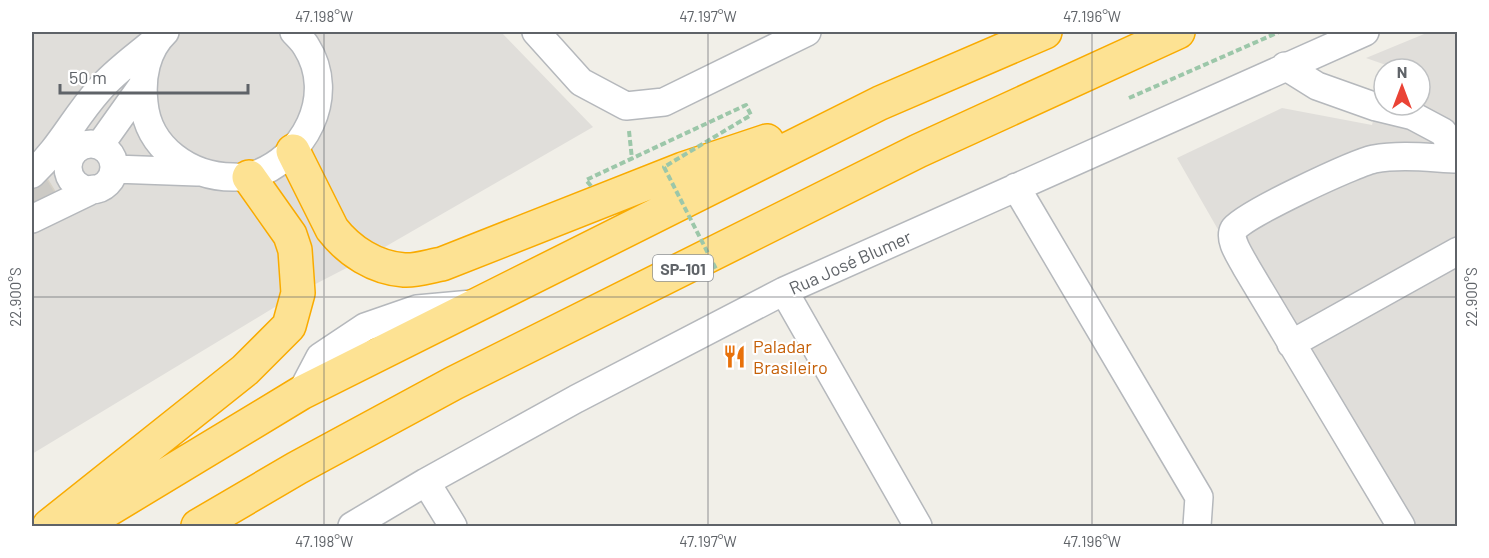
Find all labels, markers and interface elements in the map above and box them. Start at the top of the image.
text: 47.198°W [295,7,353,25]
text: 47.197°W [679,7,737,25]
text: 47.196°W [1063,7,1121,25]
scale bar [60,57,248,95]
north arrow [1372,57,1432,117]
text: N [1397,62,1407,81]
text: 50 m [69,66,107,88]
street label: Rua José Blumer [785,225,915,299]
road number: SP-101 [653,255,713,281]
text: 22.900°S [6,267,24,327]
text: 22.900°S [1462,267,1480,327]
place label: Paladar Brasileiro [753,335,828,378]
restaurant icon: Paladar Brasileiro [722,343,748,369]
text: 47.198°W [295,532,353,550]
text: 47.197°W [679,532,737,550]
text: 47.196°W [1063,532,1121,550]

